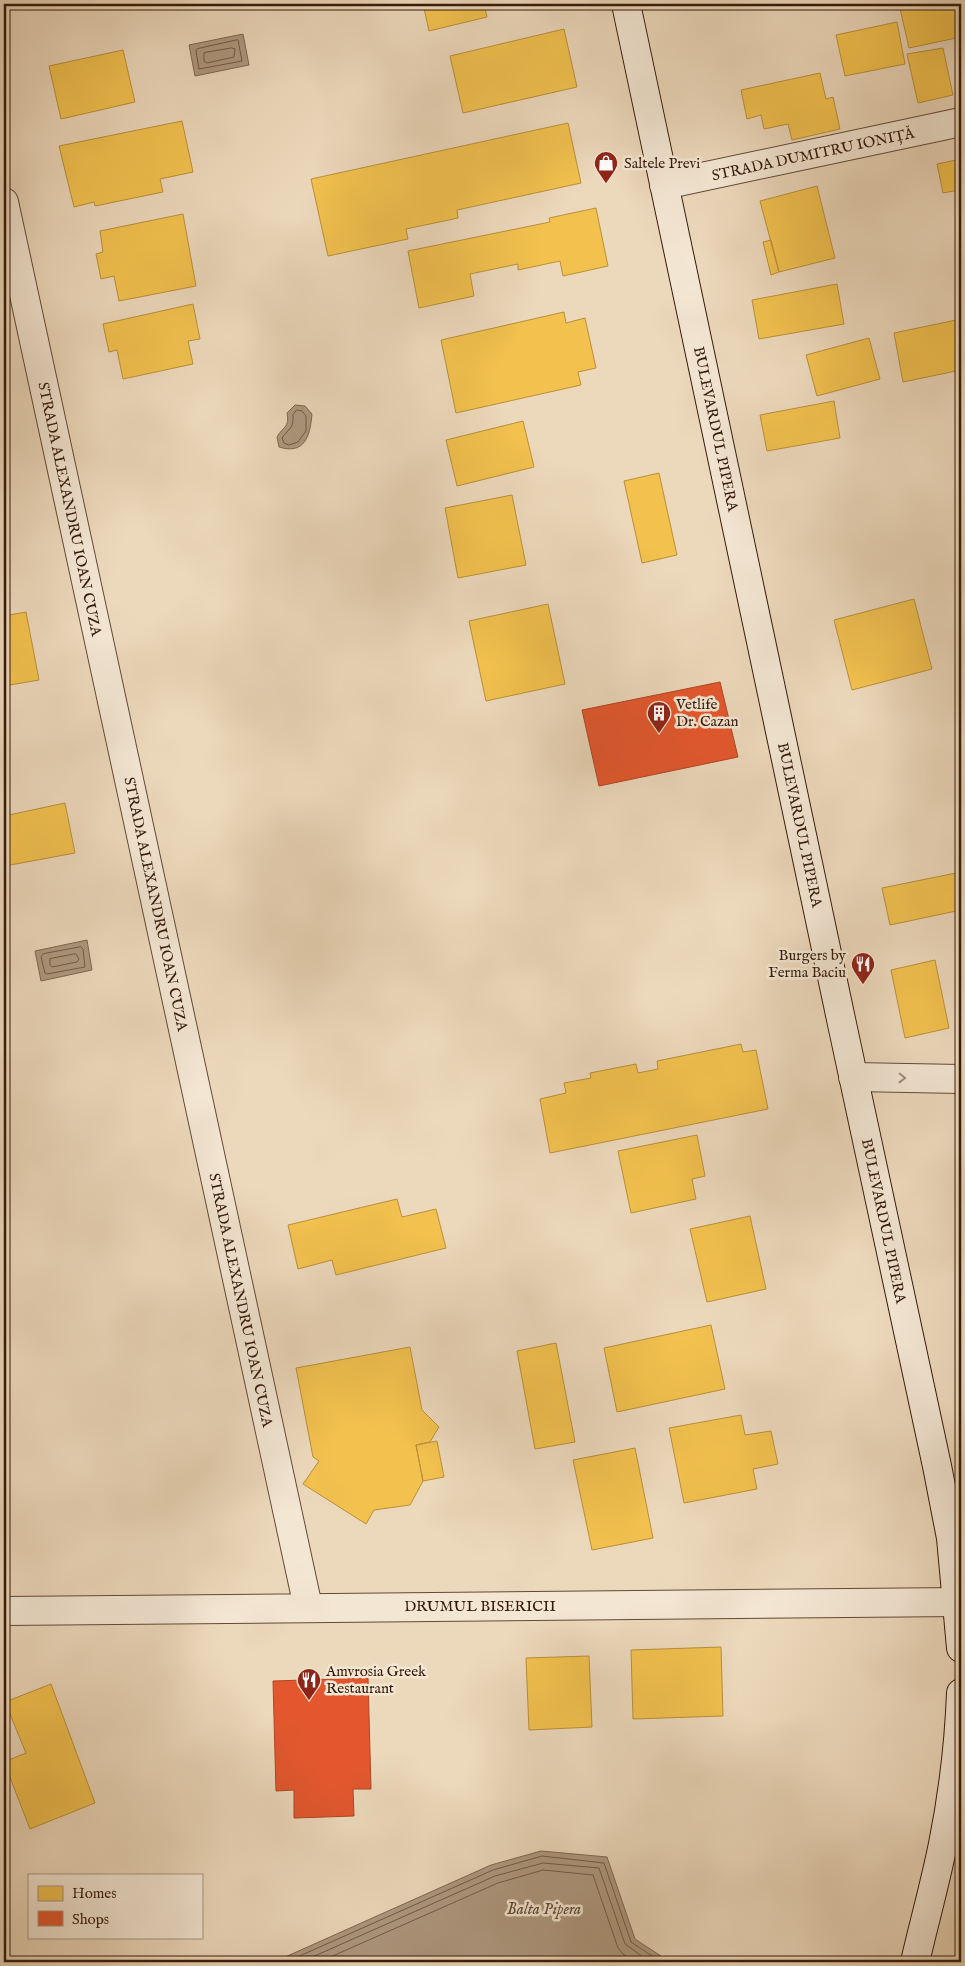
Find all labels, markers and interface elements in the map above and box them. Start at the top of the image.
street label: STRADA DUMITRU IONIȚĂ [710,124,917,185]
shop icon: Saltele Previ [593,150,619,184]
place label: Saltele Previ [624,154,700,173]
street label: BULEVARDUL PIPERA [689,345,742,514]
street label: STRADA ALEXANDRU IOAN CUZA [33,380,106,639]
place label: Vetlife Dr. Cazan [675,695,739,731]
building icon: Vetlife Dr. Cazan [646,700,672,734]
street label: BULEVARDUL PIPERA [773,741,826,910]
street label: STRADA ALEXANDRU IOAN CUZA [119,775,192,1034]
place label: Burgers by Ferma Baciu [768,946,847,982]
restaurant icon: Burgers by Ferma Baciu [850,951,876,985]
one-way arrow [898,1073,906,1083]
street label: BULEVARDUL PIPERA [857,1137,910,1306]
street label: STRADA ALEXANDRU IOAN CUZA [204,1171,277,1430]
street label: DRUMUL BISERICII [404,1597,556,1616]
place label: Amvrosia Greek Restaurant [325,1662,427,1698]
restaurant icon: Amvrosia Greek Restaurant [296,1667,322,1701]
legend [28,1874,202,1938]
text: Homes [72,1884,116,1903]
water label: Balta Pipera [507,1900,581,1920]
text: Shops [72,1910,109,1929]

